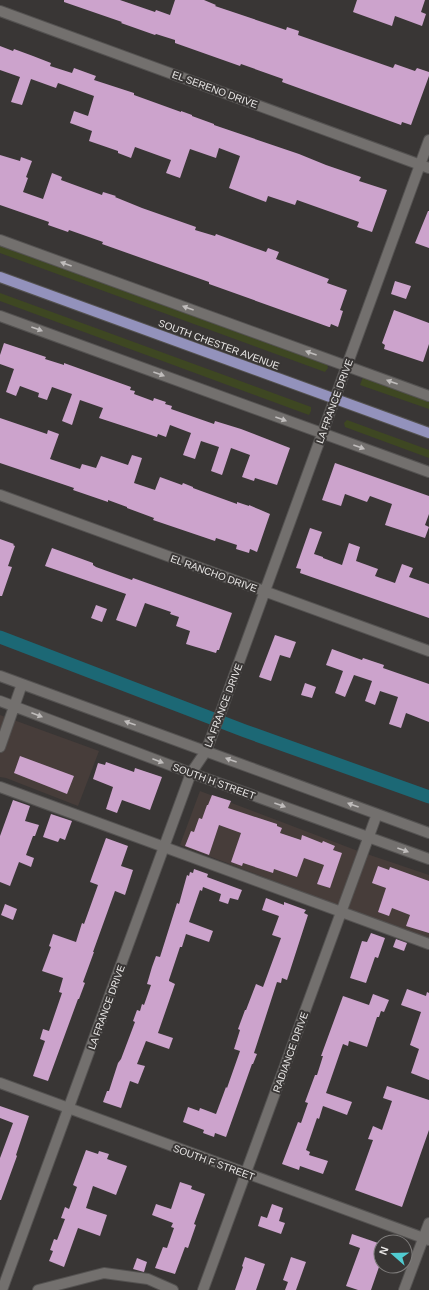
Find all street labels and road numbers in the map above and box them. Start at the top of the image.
street label: EL SERENO DRIVE [171,69,259,110]
street label: SOUTH CHESTER AVENUE [157,317,281,372]
street label: LA FRANCE DRIVE [314,357,355,445]
street label: EL RANCHO DRIVE [169,553,259,594]
street label: LA FRANCE DRIVE [202,661,245,749]
street label: SOUTH H STREET [171,761,257,802]
street label: LA FRANCE DRIVE [86,963,127,1051]
street label: RADIANCE DRIVE [271,1010,310,1094]
street label: SOUTH F STREET [171,1143,256,1182]

